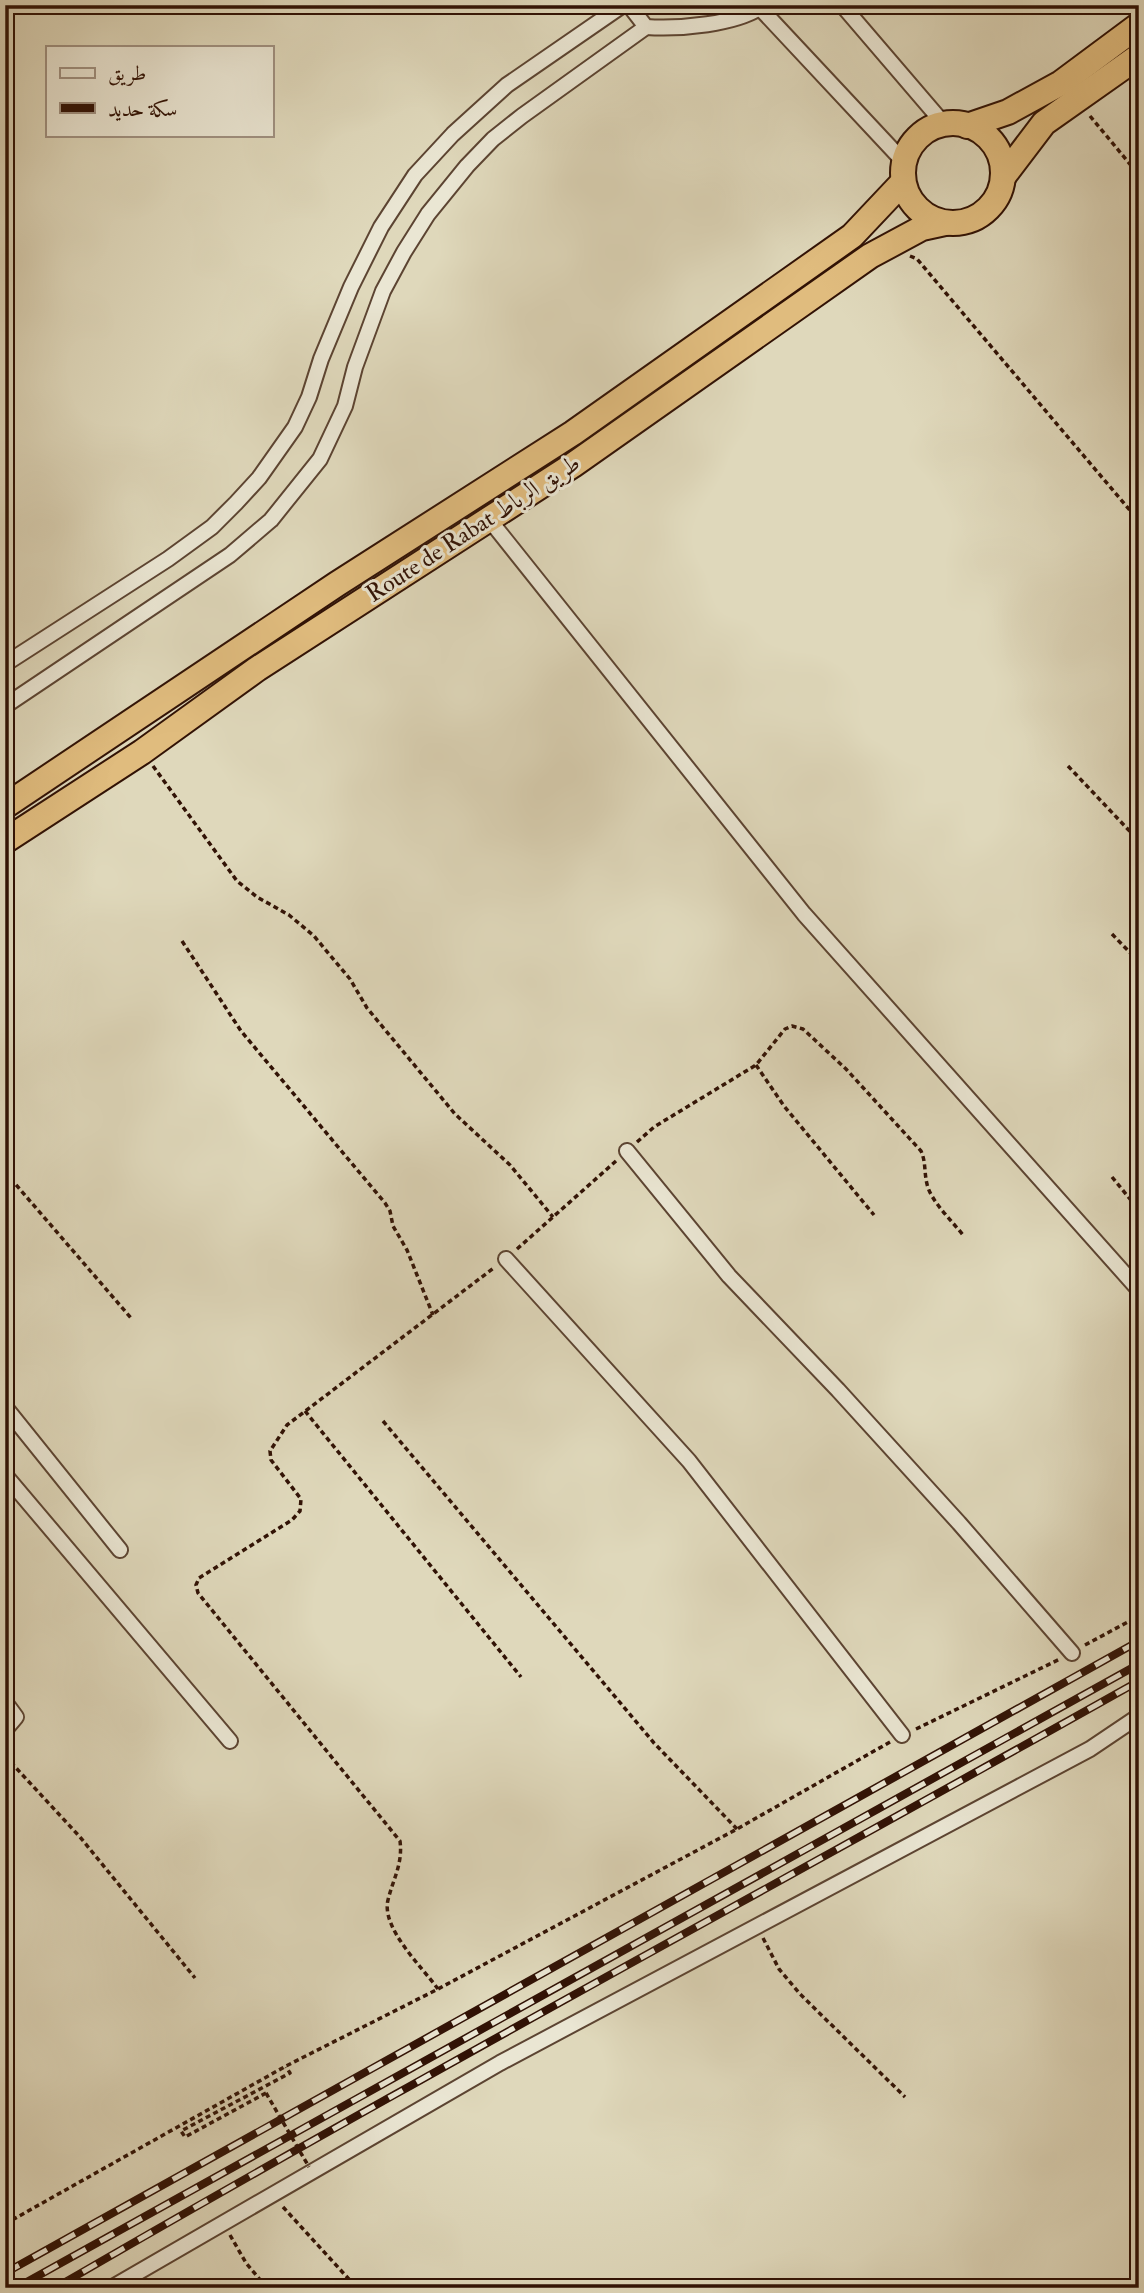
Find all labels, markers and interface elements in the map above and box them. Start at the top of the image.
legend [46,46,273,136]
text: طريق [108,60,146,87]
text: سكة حديد [108,96,177,123]
street label: Route de Rabat طريق الرباط [360,447,586,609]

